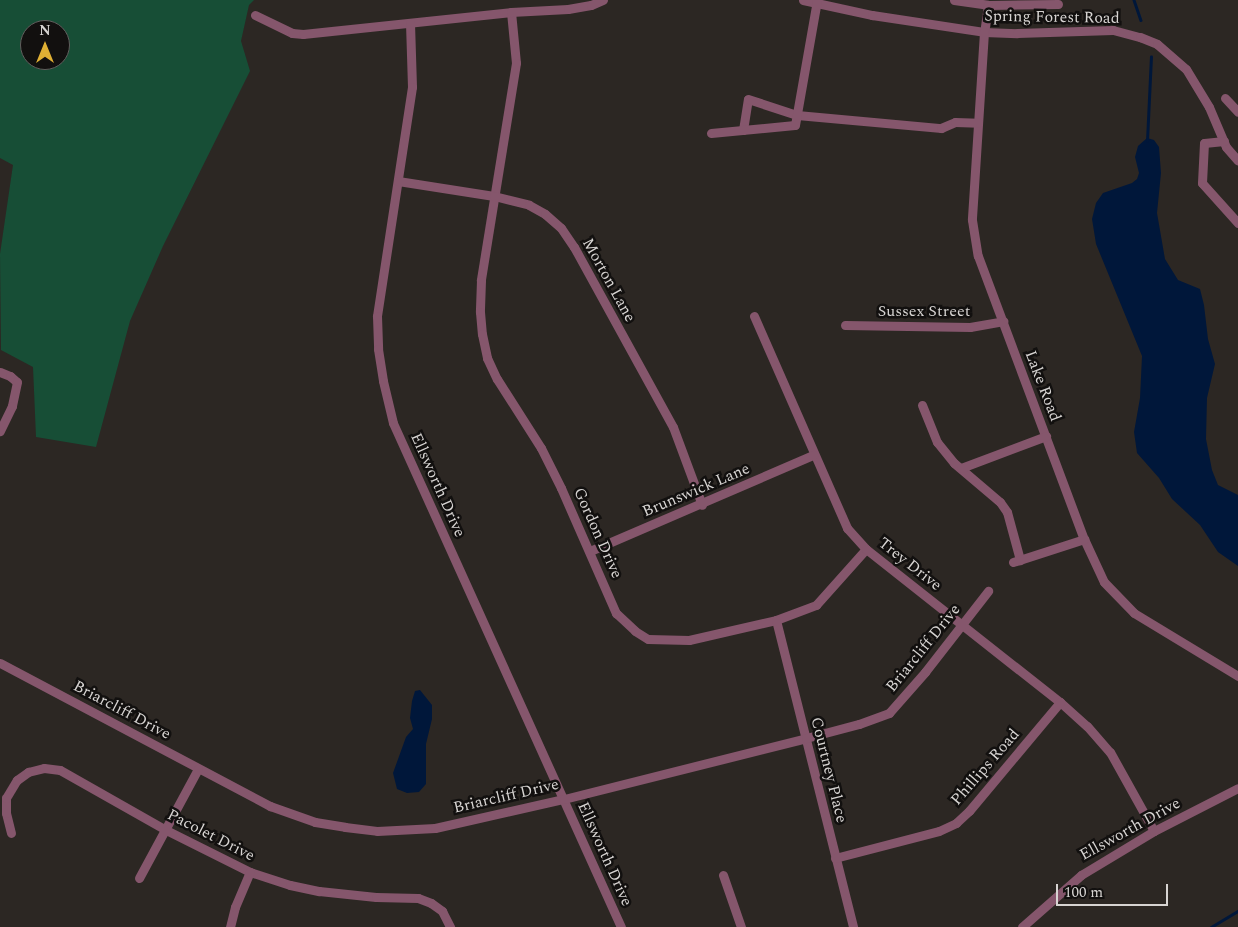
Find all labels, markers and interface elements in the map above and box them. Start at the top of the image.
street label: Spring Forest Road [984,6,1120,28]
north arrow [20,20,70,70]
text: N [39,20,51,41]
street label: Morton Lane [578,235,640,325]
street label: Sussex Street [878,301,970,321]
street label: Lake Road [1021,348,1065,424]
street label: Ellsworth Drive [406,430,470,540]
street label: Brunswick Lane [639,459,753,521]
street label: Gordon Drive [569,485,627,581]
street label: Trey Drive [874,533,946,595]
street label: Briarcliff Drive [882,600,964,696]
street label: Briarcliff Drive [70,676,174,744]
street label: Courtney Place [807,715,851,825]
street label: Phillips Road [947,725,1023,809]
street label: Briarcliff Drive [451,775,561,817]
street label: Ellsworth Drive [1076,793,1184,865]
street label: Ellsworth Drive [573,799,637,909]
street label: Pacolet Drive [164,805,258,865]
scale bar [1058,874,1170,906]
text: 100 m [1064,881,1103,904]

